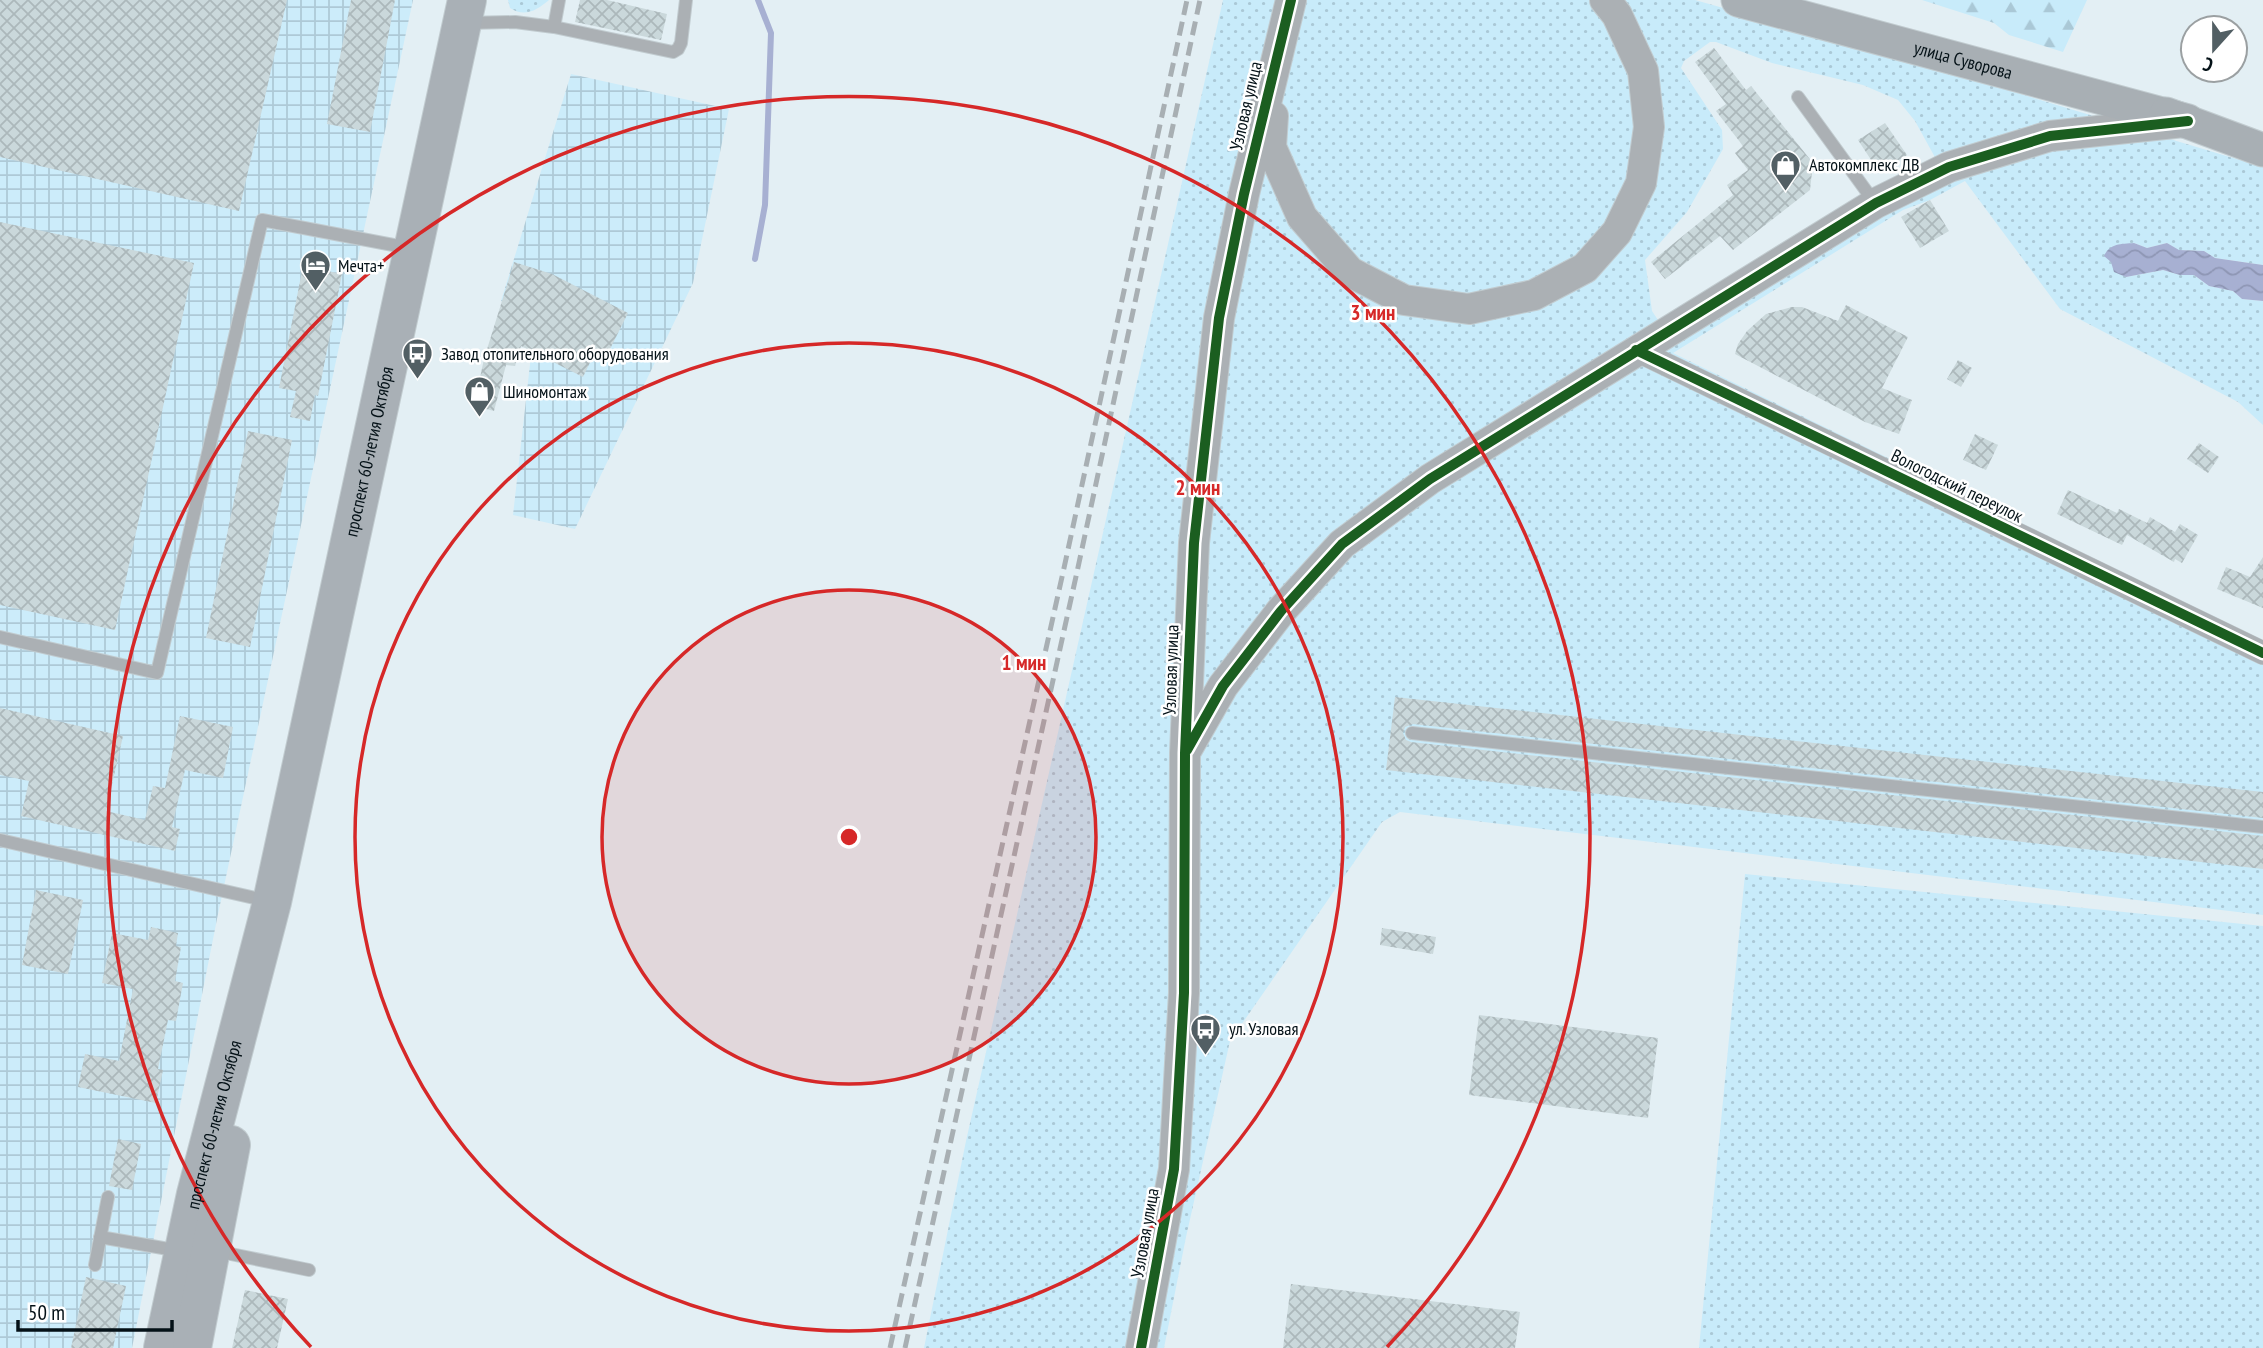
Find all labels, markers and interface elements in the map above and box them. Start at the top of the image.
north arrow [2179,14,2249,84]
street label: улица Суворова [1911,36,2015,84]
text: С [2199,52,2216,78]
street label: Узловая улица [1224,59,1267,153]
shop icon: Автокомплекс ДВ [1769,148,1803,192]
place label: Автокомплекс ДВ [1809,153,1920,176]
hotel icon: Мечта+ [298,249,332,293]
place label: Мечта+ [338,254,384,277]
text: 3 мин [1351,299,1395,326]
bus stop icon: Завод отопительного оборудования [401,337,435,381]
place label: Завод отопительного оборудования [441,342,669,365]
street label: проспект 60-летия Октября [339,364,398,539]
shop icon: Шиномонтаж [463,375,497,419]
place label: Шиномонтаж [503,380,587,403]
street label: Вологодский переулок [1887,444,2027,527]
text: 2 мин [1176,474,1220,501]
street label: Узловая улица [1157,624,1184,716]
text: 1 мин [1002,649,1046,676]
centre of rings [837,825,861,849]
bus stop icon: ул. Узловая [1189,1012,1223,1056]
place label: ул. Узловая [1229,1017,1298,1040]
street label: проспект 60-летия Октября [181,1038,247,1211]
street label: Узловая улица [1125,1186,1164,1280]
scale bar [18,1288,172,1332]
text: 50 m [28,1299,65,1326]

